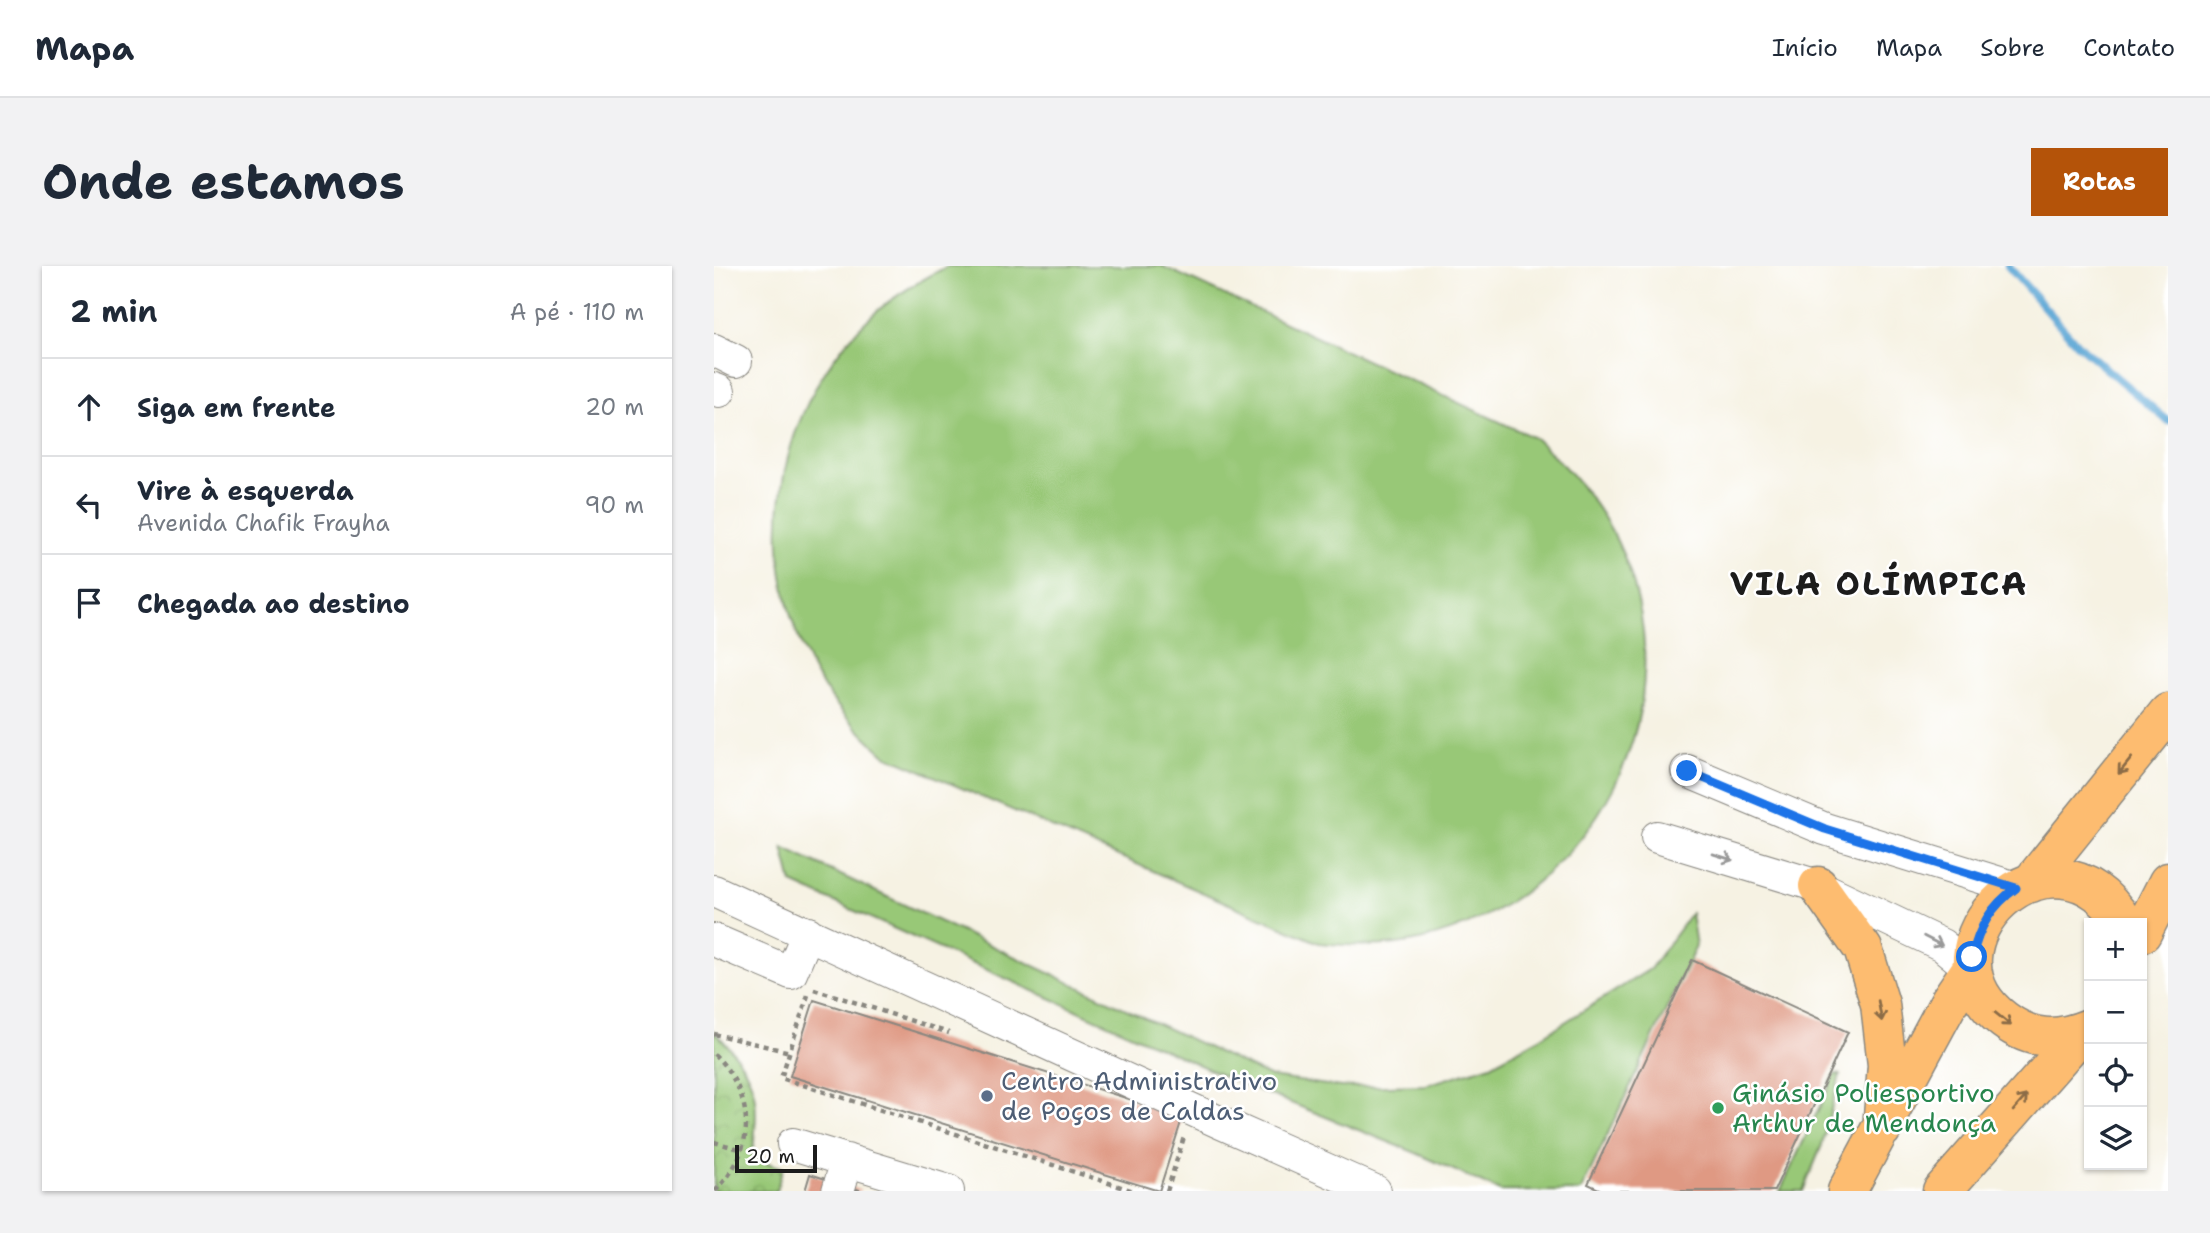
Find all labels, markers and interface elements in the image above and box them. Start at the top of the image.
text: Mapa [35,26,134,71]
text: Início [1772,32,1838,64]
text: Mapa [1876,32,1942,64]
text: Sobre [1980,32,2045,64]
text: Contato [2083,32,2175,64]
button: Rotas [2031,148,2168,216]
text: Onde estamos [42,149,405,215]
text: 2 min [70,291,157,332]
text: A pé · 110 m [510,297,644,327]
icon: ahead [70,388,108,426]
text: Siga em frente [137,390,336,425]
text: 20 m [585,392,644,422]
text: Vire à esquerda [137,473,354,508]
icon: left [70,486,108,524]
text: 90 m [584,490,644,520]
text: Avenida Chafik Frayha [137,508,390,538]
district label: VILA OLÍMPICA [1730,561,2028,606]
icon: arrive [70,584,108,622]
text: Chegada ao destino [137,586,410,621]
route end [1671,755,1702,786]
one-way arrow [2117,756,2132,774]
one-way arrow [1711,852,1733,864]
map controls [2084,918,2147,1170]
button: + [2084,918,2147,981]
one-way arrow [1922,935,1943,949]
route start [1956,941,1987,972]
button: − [2084,981,2147,1044]
one-way arrow [1874,999,1888,1022]
one-way arrow [1994,1011,2012,1026]
button: locate [2084,1044,2147,1107]
place label: Centro Administrativo de Poços de Caldas [1001,1063,1277,1128]
place label: Ginásio Poliesportivo Arthur de Mendonça [1732,1075,1996,1140]
marker: Centro Administrativo de Poços de Caldas [979,1088,995,1104]
one-way arrow [2012,1094,2028,1112]
marker: Ginásio Poliesportivo Arthur de Mendonça [1710,1100,1726,1116]
button: layers [2084,1107,2147,1170]
scale bar [735,1142,817,1174]
text: 20 m [746,1144,795,1169]

